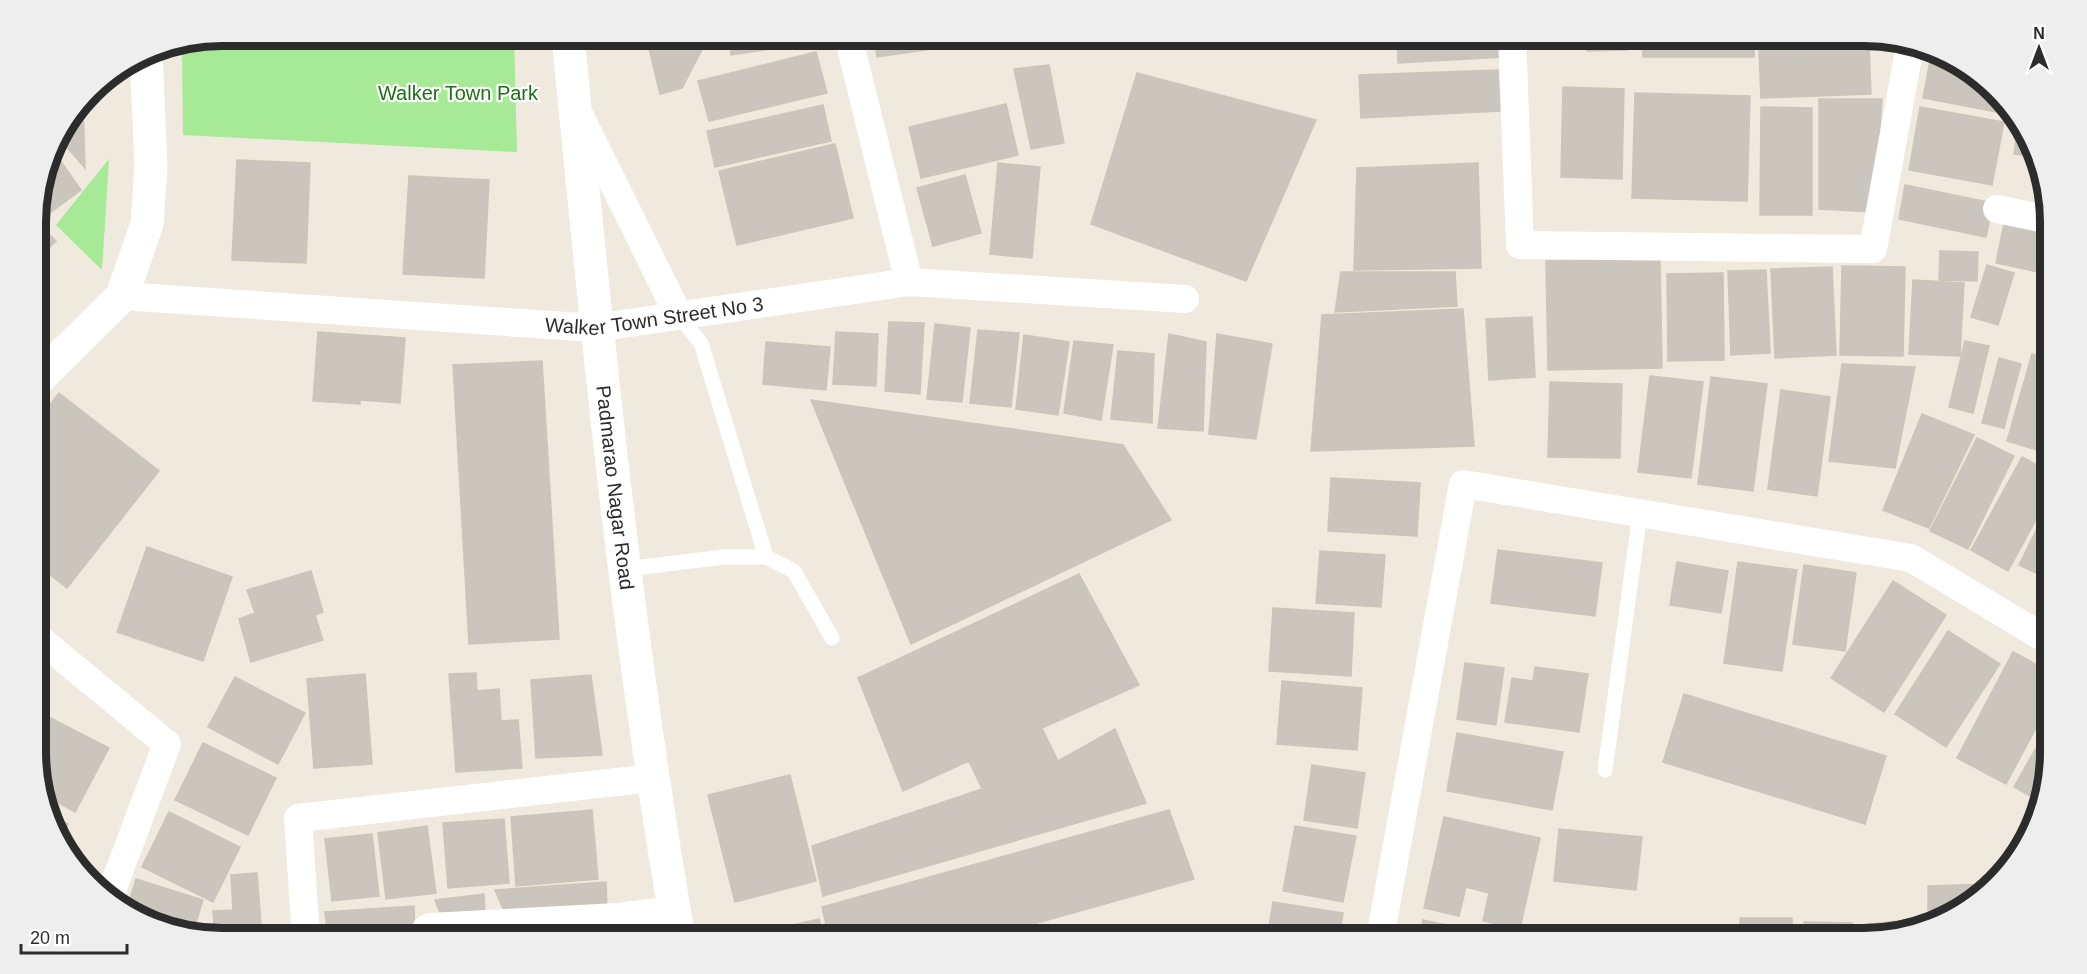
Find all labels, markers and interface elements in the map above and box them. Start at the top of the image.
north arrow [2009,18,2069,78]
text: N [2033,25,2045,42]
park label: Walker Town Park [378,82,539,104]
street label: Walker Town Street No 3 [544,292,765,339]
street label: Padmarao Nagar Road [592,384,638,591]
scale bar [21,917,128,955]
text: 20 m [30,928,70,948]

